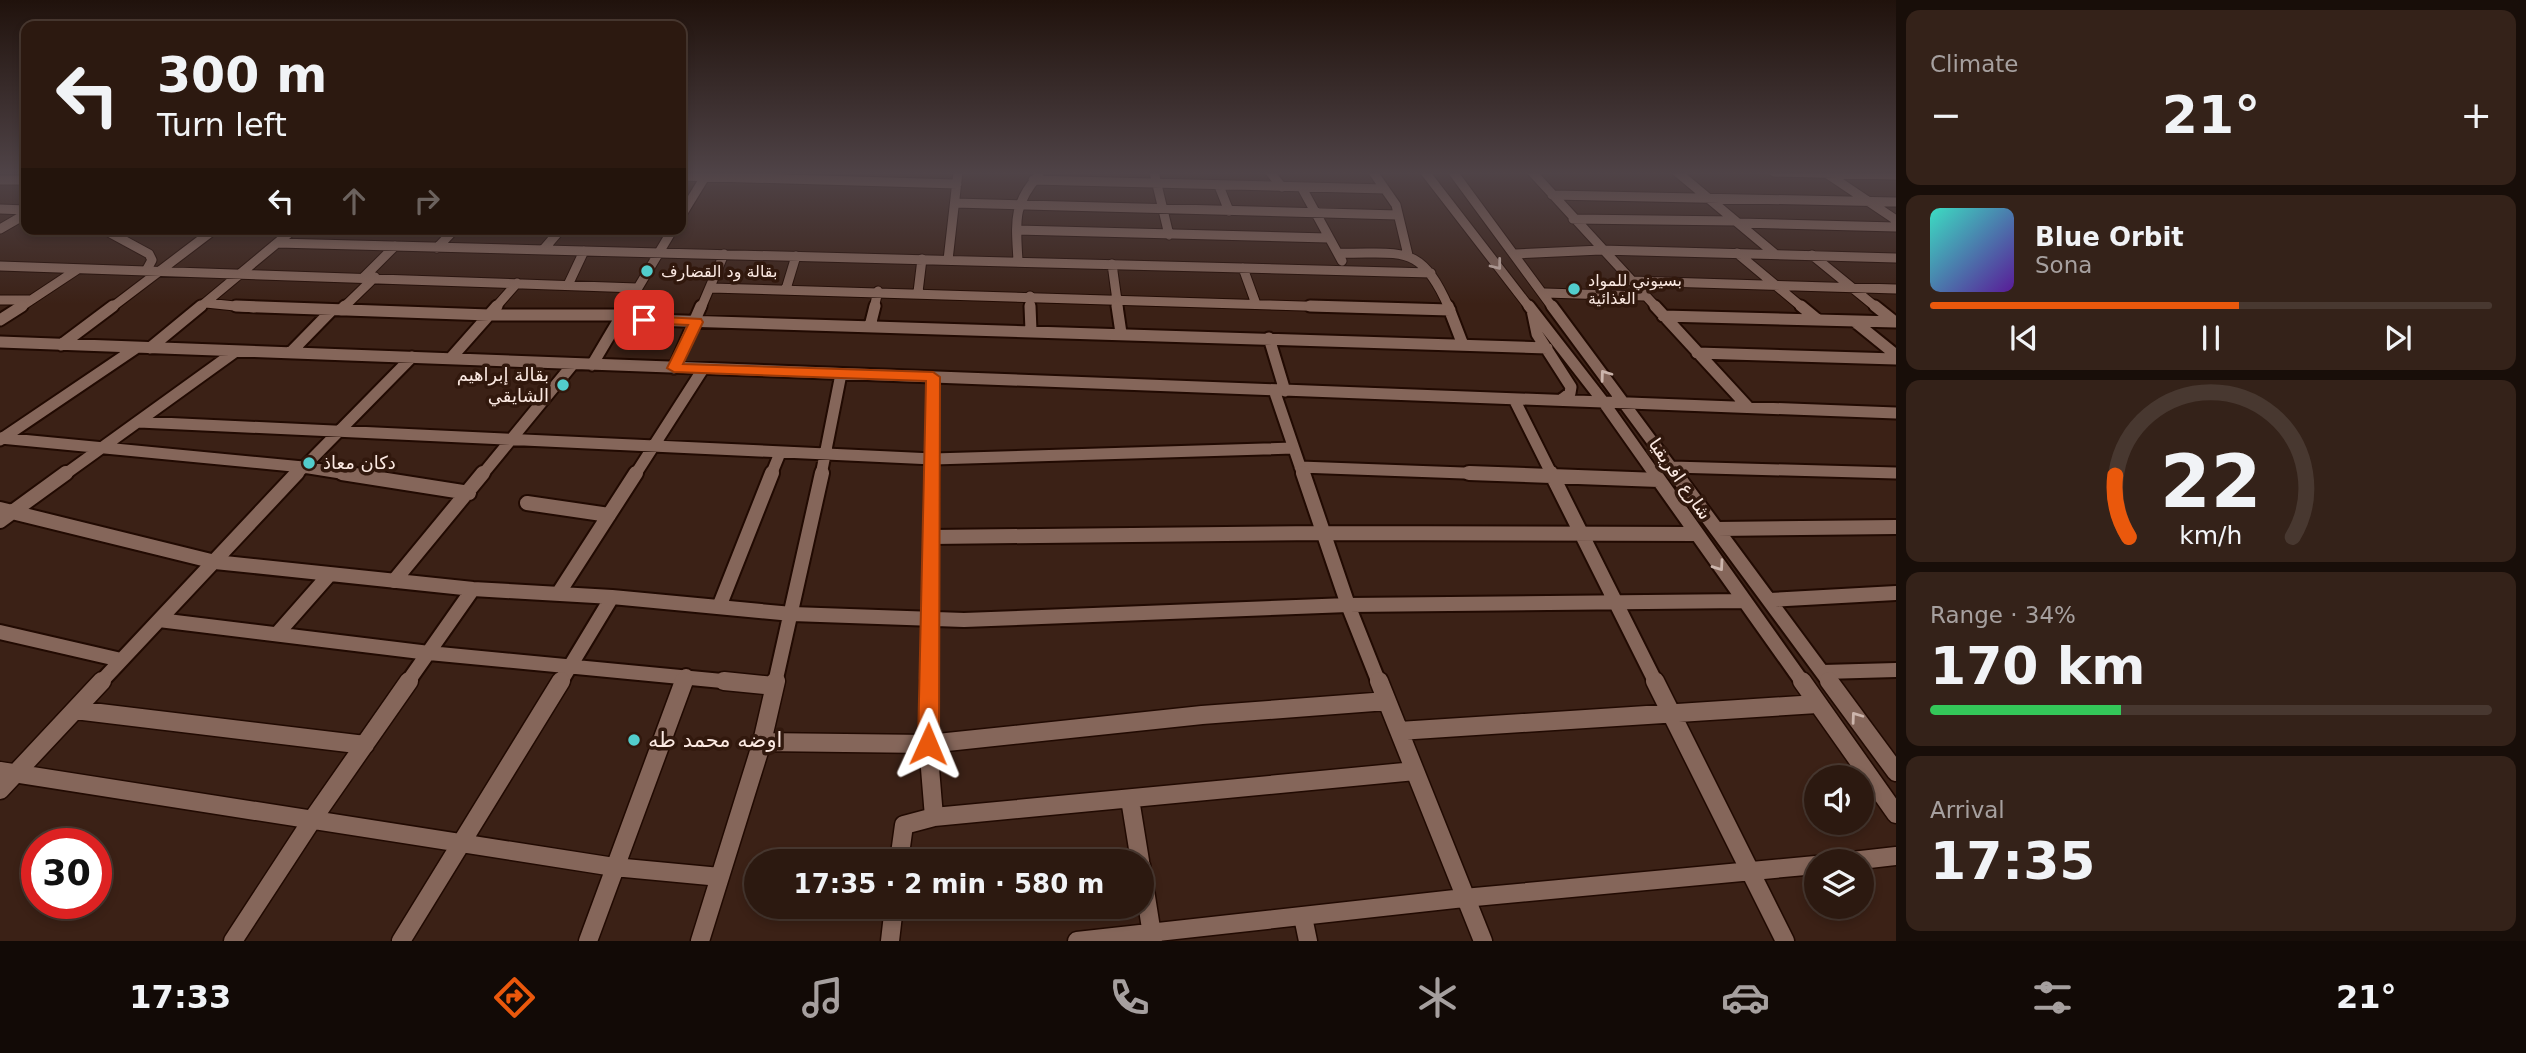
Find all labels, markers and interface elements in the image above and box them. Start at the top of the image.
text: 300 m [157,47,327,104]
icon: left [42,49,133,140]
text: Climate [1930,51,2019,77]
text: 21° [2162,85,2260,145]
text: − [1930,93,1962,137]
text: + [2460,93,2492,137]
text: Turn left [157,106,287,144]
icon: left [262,182,300,220]
icon: ahead [335,182,373,220]
icon: right [408,182,446,220]
text: Blue Orbit [2035,222,2184,252]
text: Sona [2035,252,2092,278]
one-way arrow [1488,257,1501,269]
place label: بقالة ود القضارف [661,262,777,282]
marker: بقالة ود القضارف [639,263,655,279]
place label: بسيوني للمواد الغذائية [1588,271,1682,308]
marker: بسيوني للمواد الغذائية [1566,281,1582,297]
pin [614,290,674,350]
icon: arrive [625,301,663,339]
icon: previous [2005,319,2043,357]
icon: pause [2192,319,2230,357]
icon: next [2379,319,2417,357]
place label: بقالة إبراهيم الشايقي [457,364,549,407]
one-way arrow [1601,370,1613,383]
marker: بقالة إبراهيم الشايقي [555,377,571,393]
street label: شارع افريقيا [1644,434,1716,524]
text: 22 [2160,439,2262,524]
place label: دكان معاذ [323,452,396,473]
marker: دكان معاذ [301,455,317,471]
text: km/h [2179,520,2243,549]
one-way arrow [1711,558,1723,571]
text: Range · 34% [1930,602,2076,628]
text: 170 km [1930,636,2145,696]
position arrow [891,707,965,781]
one-way arrow [1851,712,1864,725]
place label: اوضه محمد طه [648,728,782,752]
marker: اوضه محمد طه [626,732,642,748]
map controls [1804,765,1874,919]
button: sound [1804,765,1874,835]
text: Arrival [1930,797,2005,823]
speed limit sign: 30 [21,828,112,919]
text: 17:35 [1930,831,2096,891]
button: layers [1804,849,1874,919]
text: 17:35 · 2 min · 580 m [794,869,1104,899]
icon: directions [490,973,539,1022]
icon: music [798,973,847,1022]
icon: phone [1105,973,1154,1022]
icon: climate [1413,973,1462,1022]
icon: car [1721,973,1770,1022]
icon: filters [2028,973,2077,1022]
text: 17:33 [129,978,231,1016]
text: 21° [2336,978,2397,1016]

